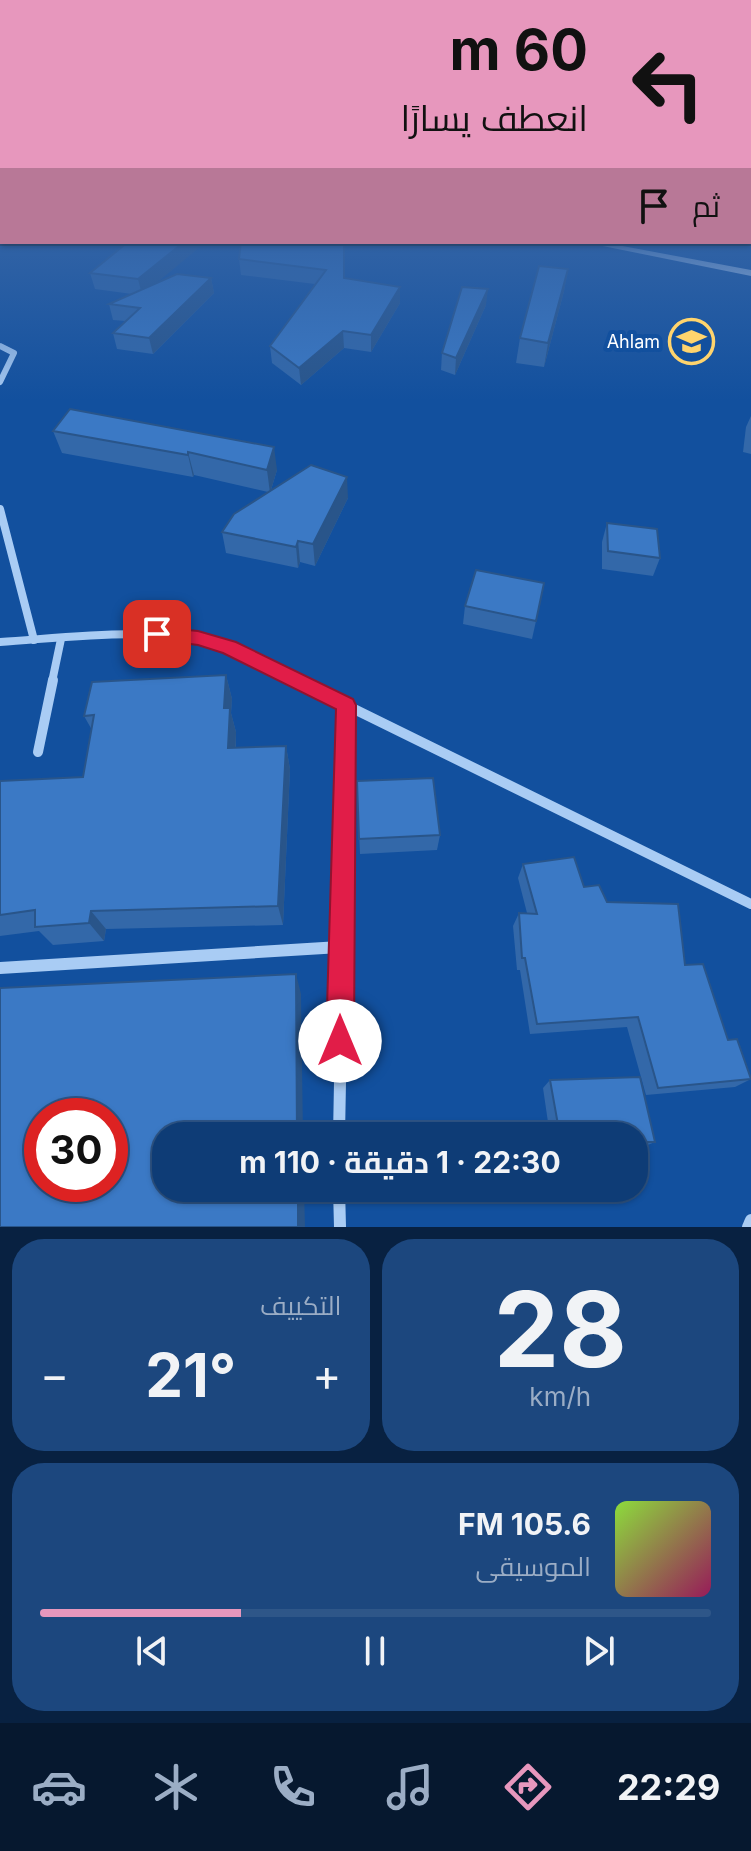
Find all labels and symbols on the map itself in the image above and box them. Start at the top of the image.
school or university icon: Ahlam [667,318,715,366]
place label: Ahlam [607,331,660,352]
pin [123,600,191,668]
position arrow [298,999,382,1083]
speed limit sign: 30 [24,1098,128,1202]

